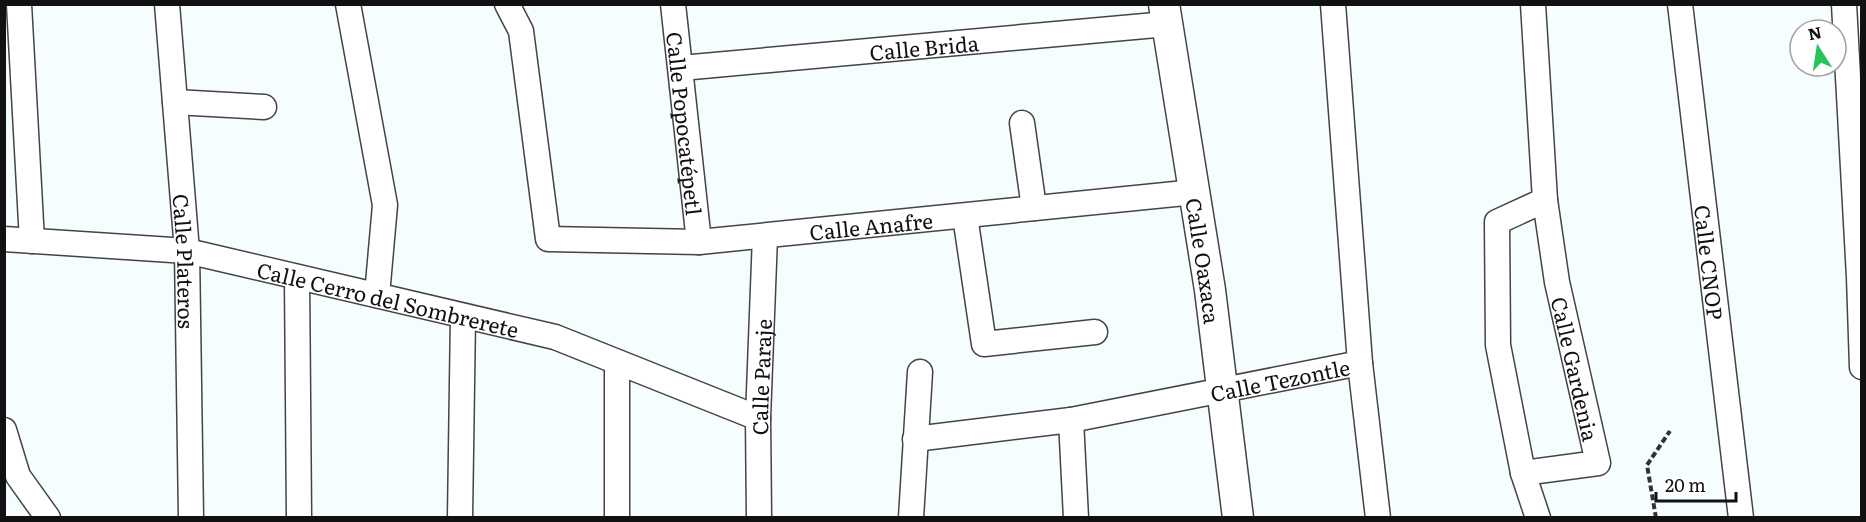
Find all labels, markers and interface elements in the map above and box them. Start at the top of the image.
north arrow [1788,18,1848,78]
text: N [1806,19,1824,45]
street label: Calle Brida [868,26,981,66]
street label: Calle Popocatépetl [661,30,711,217]
street label: Calle Plateros [167,192,204,329]
street label: Calle Oaxaca [1180,196,1230,326]
street label: Calle Anafre [808,203,934,246]
street label: Calle CNOP [1688,203,1733,322]
street label: Calle Cerro del Sombrerete [254,252,522,344]
street label: Calle Gardenia [1545,293,1608,444]
street label: Calle Paraje [742,318,777,436]
street label: Calle Tezontle [1207,350,1352,408]
scale bar [1656,465,1736,503]
text: 20 m [1665,471,1706,498]

